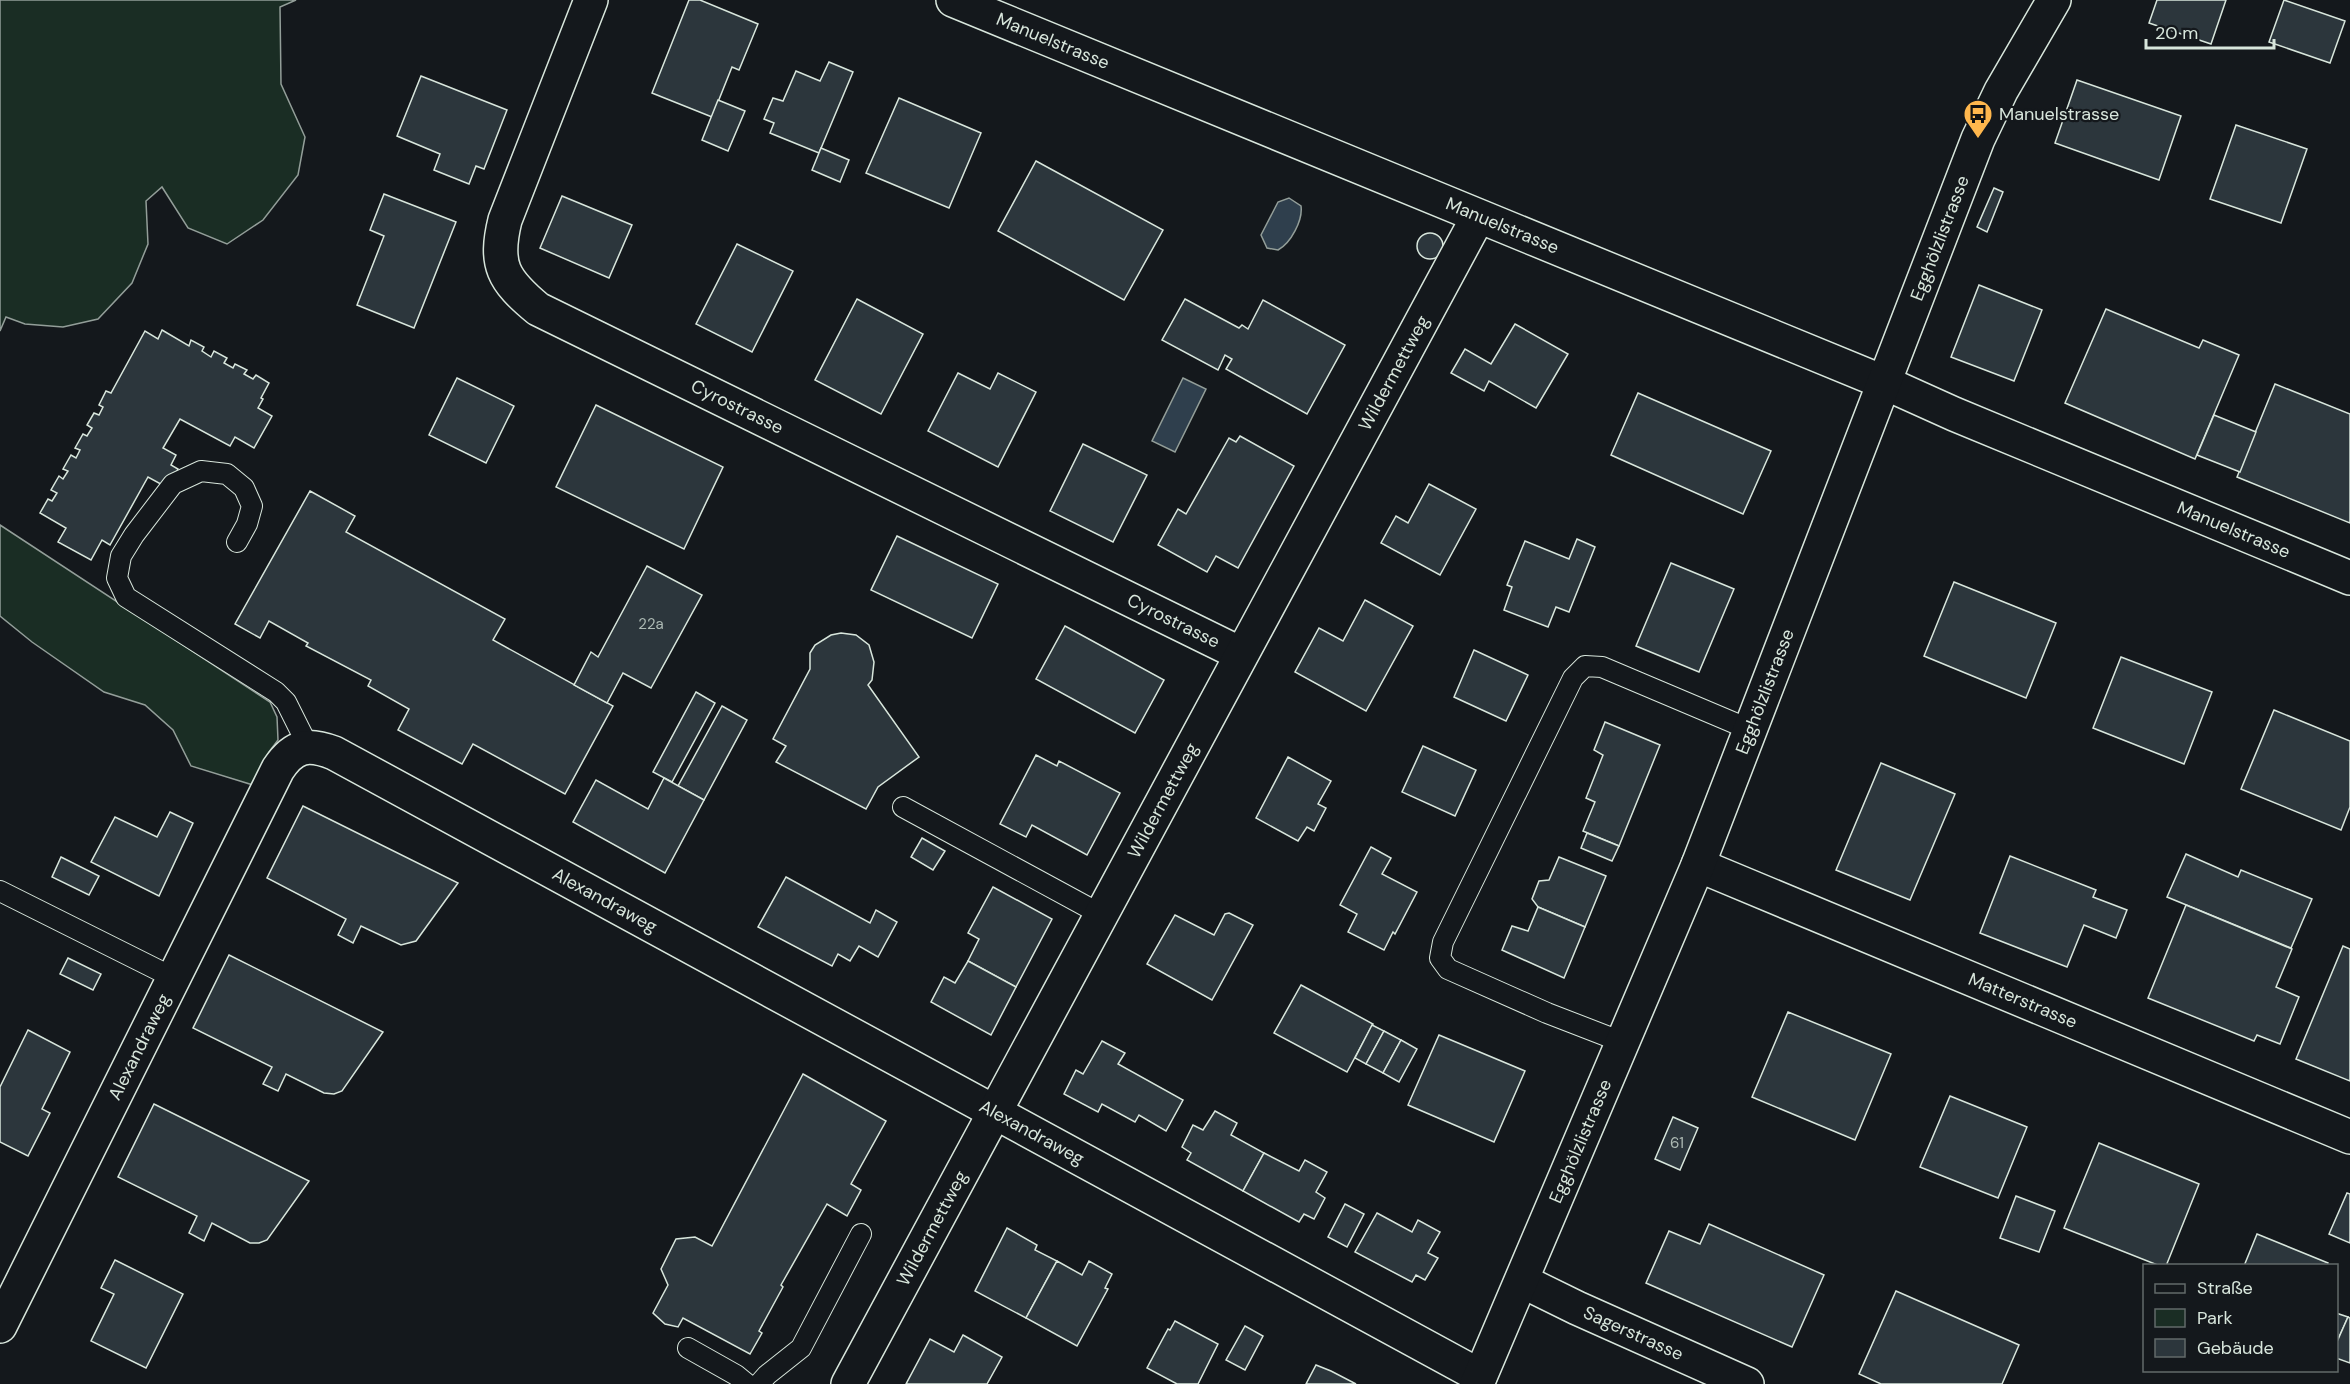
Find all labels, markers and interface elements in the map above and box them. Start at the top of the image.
street label: Manuelstrasse [993,7,1113,75]
scale bar [2146,12,2274,50]
text: 20 m [2155,21,2198,45]
bus stop icon: Manuelstrasse [1962,98,1994,140]
place label: Manuelstrasse [1999,102,2119,126]
street label: Egghölzlistrasse [1905,172,1975,304]
street label: Manuelstrasse [1442,192,1563,260]
street label: Wildermettweg [1353,311,1435,435]
street label: Cyrostrasse [687,374,787,440]
street label: Manuelstrasse [2173,496,2294,564]
street label: Cyrostrasse [1123,588,1224,654]
house number: 22a [638,614,664,634]
street label: Egghölzlistrasse [1730,625,1800,758]
street label: Wildermettweg [1122,739,1204,862]
street label: Alexandraweg [548,862,662,938]
street label: Matterstrasse [1965,967,2081,1034]
street label: Alexandraweg [103,990,176,1104]
street label: Egghölzlistrasse [1543,1075,1617,1207]
street label: Alexandraweg [975,1094,1089,1171]
house number: 61 [1670,1133,1684,1153]
street label: Wildermettweg [891,1166,973,1290]
legend [2143,1264,2338,1372]
text: Straße [2197,1276,2253,1300]
street label: Sagerstrasse [1579,1300,1687,1366]
text: Park [2197,1306,2233,1330]
text: Gebäude [2197,1336,2274,1360]

